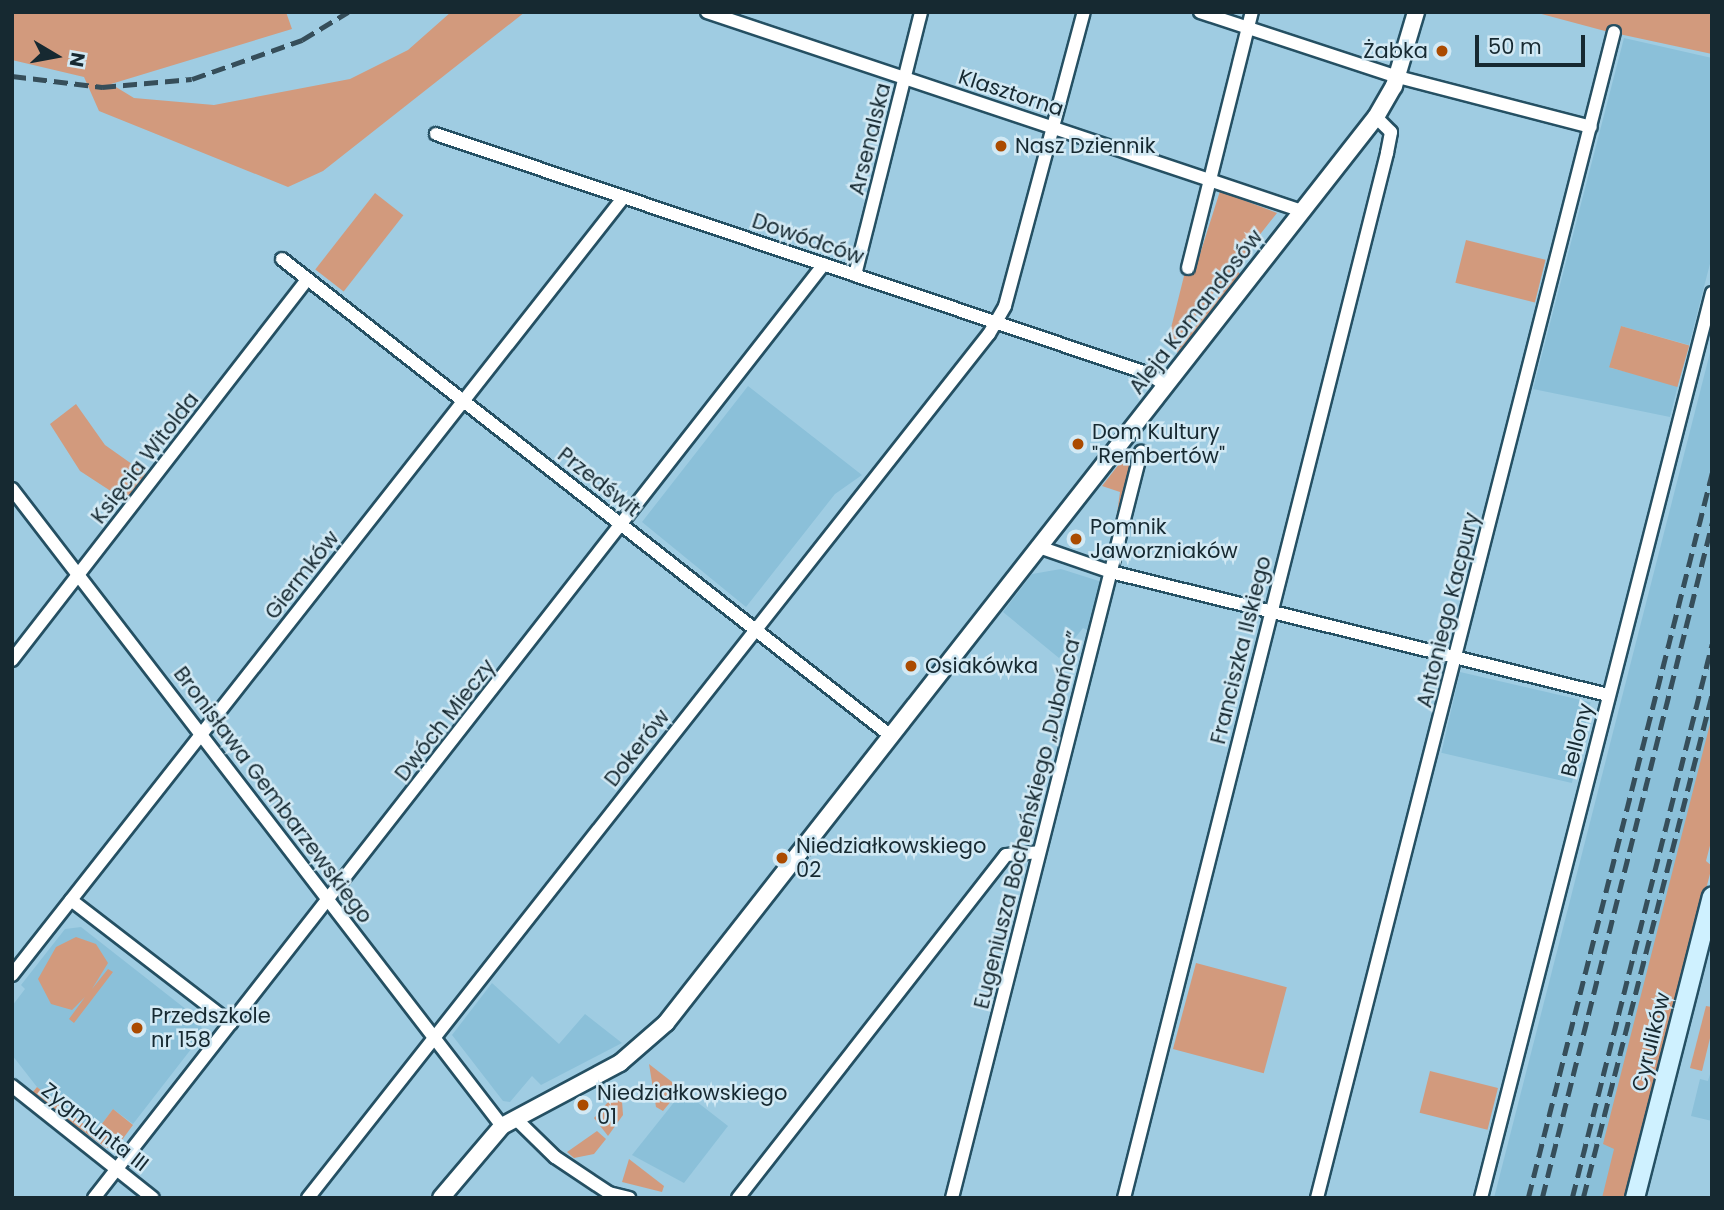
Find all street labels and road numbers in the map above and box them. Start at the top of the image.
street label: Klasztorna [955,64,1067,122]
street label: Arsenalska [844,80,896,198]
street label: Dowódców [749,208,867,270]
street label: Aleja Komandosów [1124,225,1268,399]
street label: Księcia Witolda [86,387,204,529]
street label: Przedświt [553,442,645,522]
street label: Antoniego Kacpury [1412,510,1484,710]
street label: Giermków [260,526,344,624]
street label: Franciszka Ilskiego [1205,553,1277,747]
street label: Eugeniusza Bocheńskiego „Dubańca” [969,629,1087,1011]
street label: Dwóch Mieczy [390,654,500,786]
street label: Bronisława Gembarzewskiego [168,662,378,928]
street label: Bellony [1556,701,1598,779]
street label: Dokerów [599,705,675,791]
street label: Cyrulików [1627,990,1675,1094]
street label: Zygmunta III [36,1077,154,1177]

